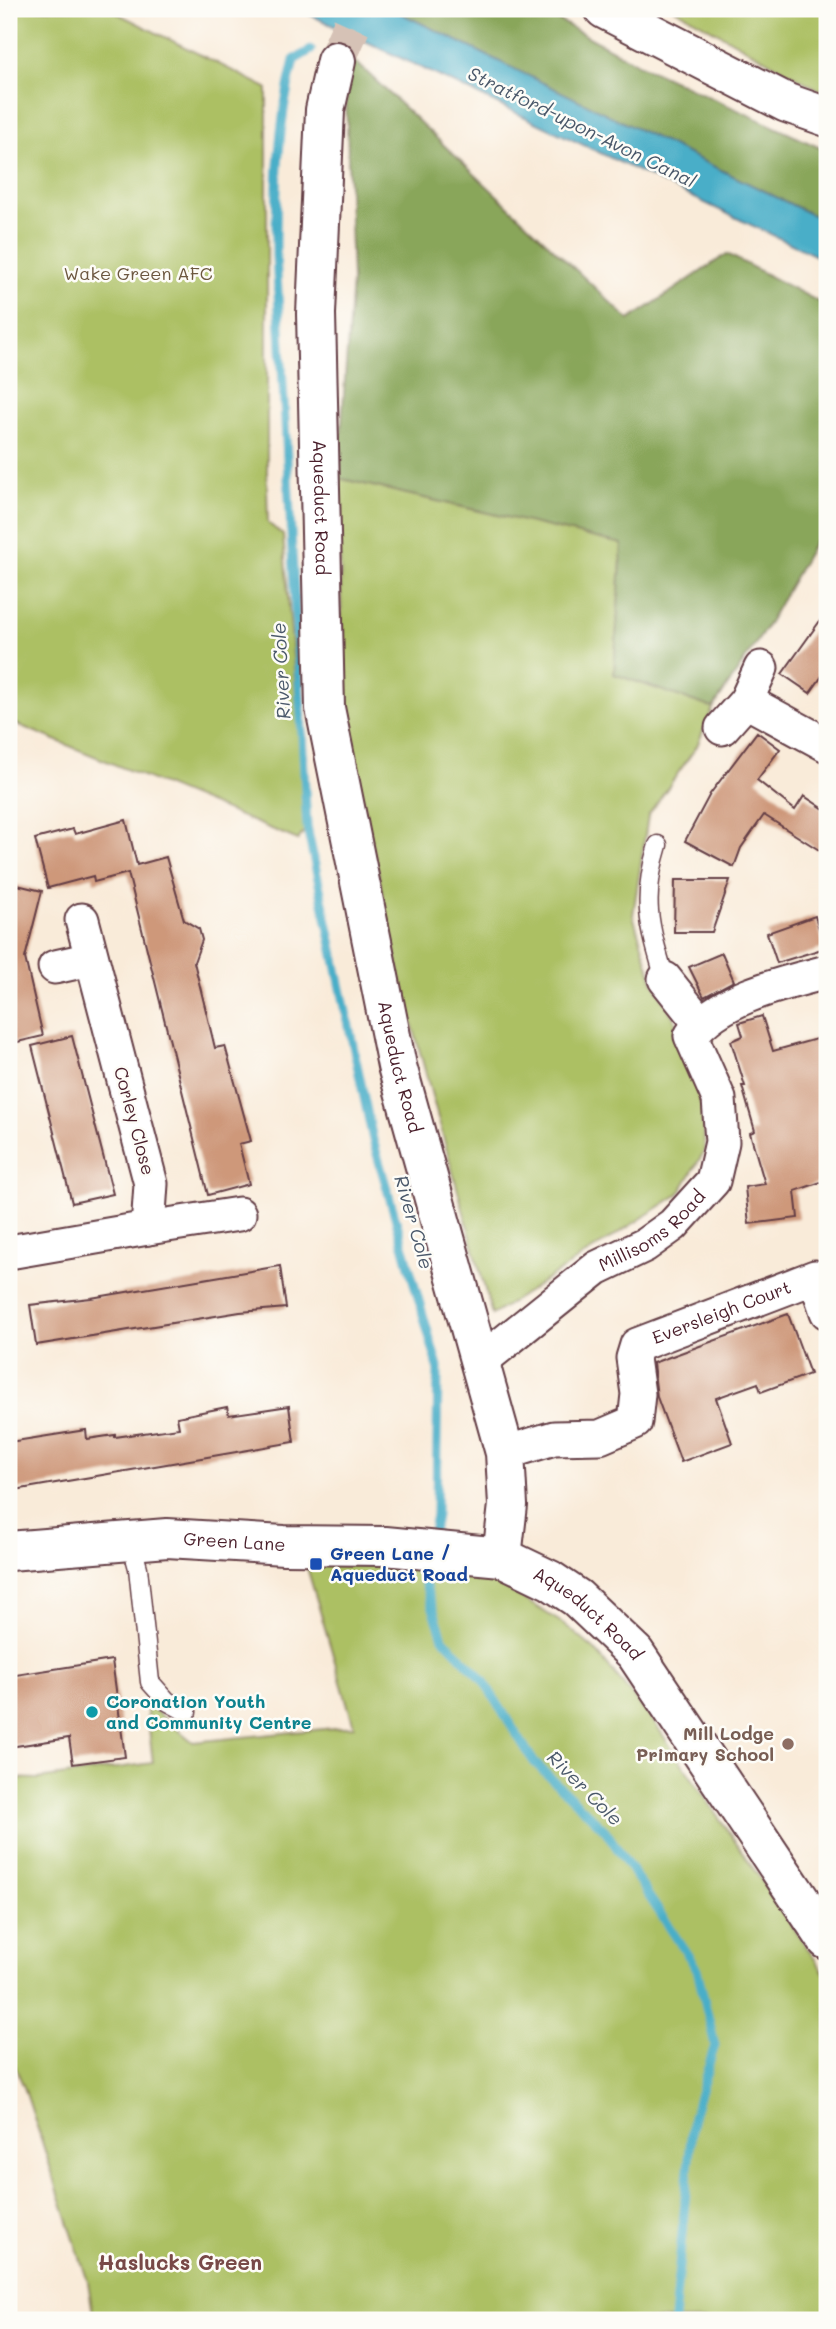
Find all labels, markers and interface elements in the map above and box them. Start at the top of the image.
water label: Stratford-upon-Avon Canal [464,60,701,193]
park label: Wake Green AFC [63,261,213,285]
street label: Aqueduct Road [308,440,335,575]
water label: River Cole [265,622,296,720]
street label: Aqueduct Road [373,998,428,1135]
street label: Corley Close [109,1064,161,1178]
water label: River Cole [389,1172,440,1272]
street label: Millisoms Road [594,1184,710,1277]
street label: Eversleigh Court [648,1274,794,1349]
street label: Green Lane [183,1526,286,1556]
place label: Green Lane / Aqueduct Road [330,1541,468,1586]
marker: Green Lane / Aqueduct Road [308,1556,324,1572]
street label: Aqueduct Road [530,1561,649,1664]
place label: Coronation Youth and Community Centre [106,1689,312,1734]
marker: Coronation Youth and Community Centre [84,1704,100,1720]
place label: Mill Lodge Primary School [636,1721,774,1766]
marker: Mill Lodge Primary School [780,1736,796,1752]
water label: River Cole [542,1745,628,1831]
district label: Haslucks Green [98,2248,262,2275]

